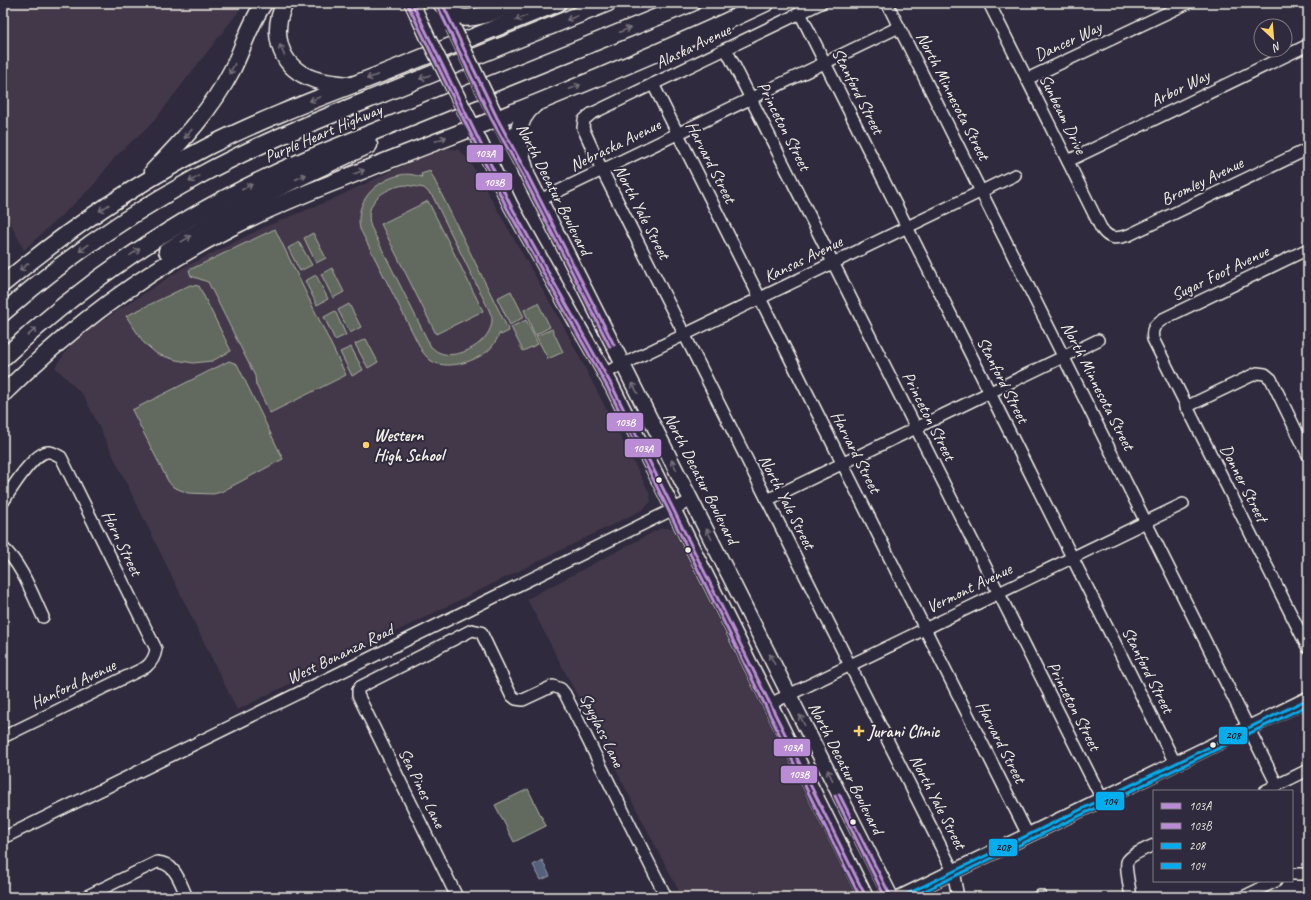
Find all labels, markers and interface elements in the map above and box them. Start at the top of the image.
one-way arrow [516,14,528,22]
one-way arrow [566,14,578,22]
street label: Dancer Way [1031,16,1106,66]
street label: Alaska Avenue [652,18,735,73]
north arrow [1253,18,1293,58]
one-way arrow [619,26,631,33]
street label: North Minnesota Street [912,28,995,166]
text: N [1269,39,1284,56]
street label: Stanford Street [827,44,890,140]
one-way arrow [278,45,285,57]
one-way arrow [227,63,235,75]
street label: Arbor Way [1147,64,1214,111]
street label: Sunbeam Drive [1035,71,1092,159]
one-way arrow [366,74,378,82]
one-way arrow [420,74,432,81]
street label: Princeton Street [753,78,816,176]
one-way arrow [569,83,581,90]
one-way arrow [309,96,321,104]
street label: Purple Heart Highway [261,98,386,167]
street label: Nebraska Avenue [566,113,665,176]
street label: Harvard Street [681,118,742,209]
street label: North Decatur Boulevard [512,120,597,260]
one-way arrow [183,129,192,140]
one-way arrow [435,135,447,143]
line badge: 103A [466,144,504,163]
text: 103A [475,146,497,160]
street label: Bromley Avenue [1157,151,1248,210]
street label: North Yale Street [609,161,676,265]
one-way arrow [352,168,364,175]
line badge: 103B [475,172,513,191]
one-way arrow [294,173,306,180]
one-way arrow [188,175,200,183]
text: 103B [484,175,506,189]
one-way arrow [241,183,253,190]
one-way arrow [99,203,110,212]
street label: Kansas Avenue [760,230,847,287]
one-way arrow [180,234,192,242]
street label: Sugar Foot Avenue [1168,240,1273,306]
one-way arrow [79,244,90,252]
one-way arrow [129,248,140,256]
one-way arrow [19,262,30,271]
street label: North Minnesota Street [1057,318,1140,456]
one-way arrow [27,327,37,336]
street label: Stanford Street [972,333,1035,429]
street label: Princeton Street [898,368,961,466]
one-way arrow [631,382,638,394]
street label: Harvard Street [826,408,887,499]
street label: North Decatur Boulevard [659,409,744,549]
line badge: 103B [606,412,644,432]
text: 103B [615,415,637,429]
place label: Western High School [374,425,447,466]
line badge: 103A [624,438,662,458]
marker: Western High School [361,440,371,450]
text: 103A [633,441,655,455]
street label: Donner Street [1216,441,1274,527]
street label: North Yale Street [754,451,821,555]
one-way arrow [670,460,677,472]
unlabelled marker [654,475,664,485]
street label: Horn Street [97,507,148,581]
one-way arrow [704,528,712,540]
unlabelled marker [683,545,693,555]
street label: Vermont Avenue [923,558,1016,618]
street label: West Bonanza Road [283,618,399,689]
street label: Stanford Street [1117,623,1180,719]
street label: Hanford Avenue [27,654,120,714]
one-way arrow [767,654,775,666]
street label: Princeton Street [1043,658,1106,756]
street label: Spyglass Lane [575,690,630,772]
street label: Harvard Street [971,698,1032,789]
street label: North Decatur Boulevard [804,699,889,839]
one-way arrow [798,715,805,727]
place label: Jurani Clinic [867,721,940,742]
marker: Jurani Clinic [853,725,865,737]
line badge: 208 [1218,726,1248,745]
text: 208 [1226,728,1242,742]
line badge: 103A [773,738,811,757]
text: 103A [782,740,804,754]
unlabelled marker [1208,740,1218,750]
street label: Sea Pines Lane [394,745,451,833]
street label: North Yale Street [905,751,972,855]
line badge: 103B [780,765,818,784]
text: 103B [789,767,811,781]
one-way arrow [826,769,833,781]
legend [1153,790,1293,882]
line badge: 104 [1095,791,1125,811]
text: 104 [1103,794,1119,808]
text: 103A [1189,798,1212,814]
unlabelled marker [848,817,858,827]
text: 103B [1189,818,1212,834]
line badge: 208 [988,838,1018,857]
text: 208 [1189,838,1207,854]
text: 208 [996,840,1012,854]
text: 104 [1189,858,1207,874]

